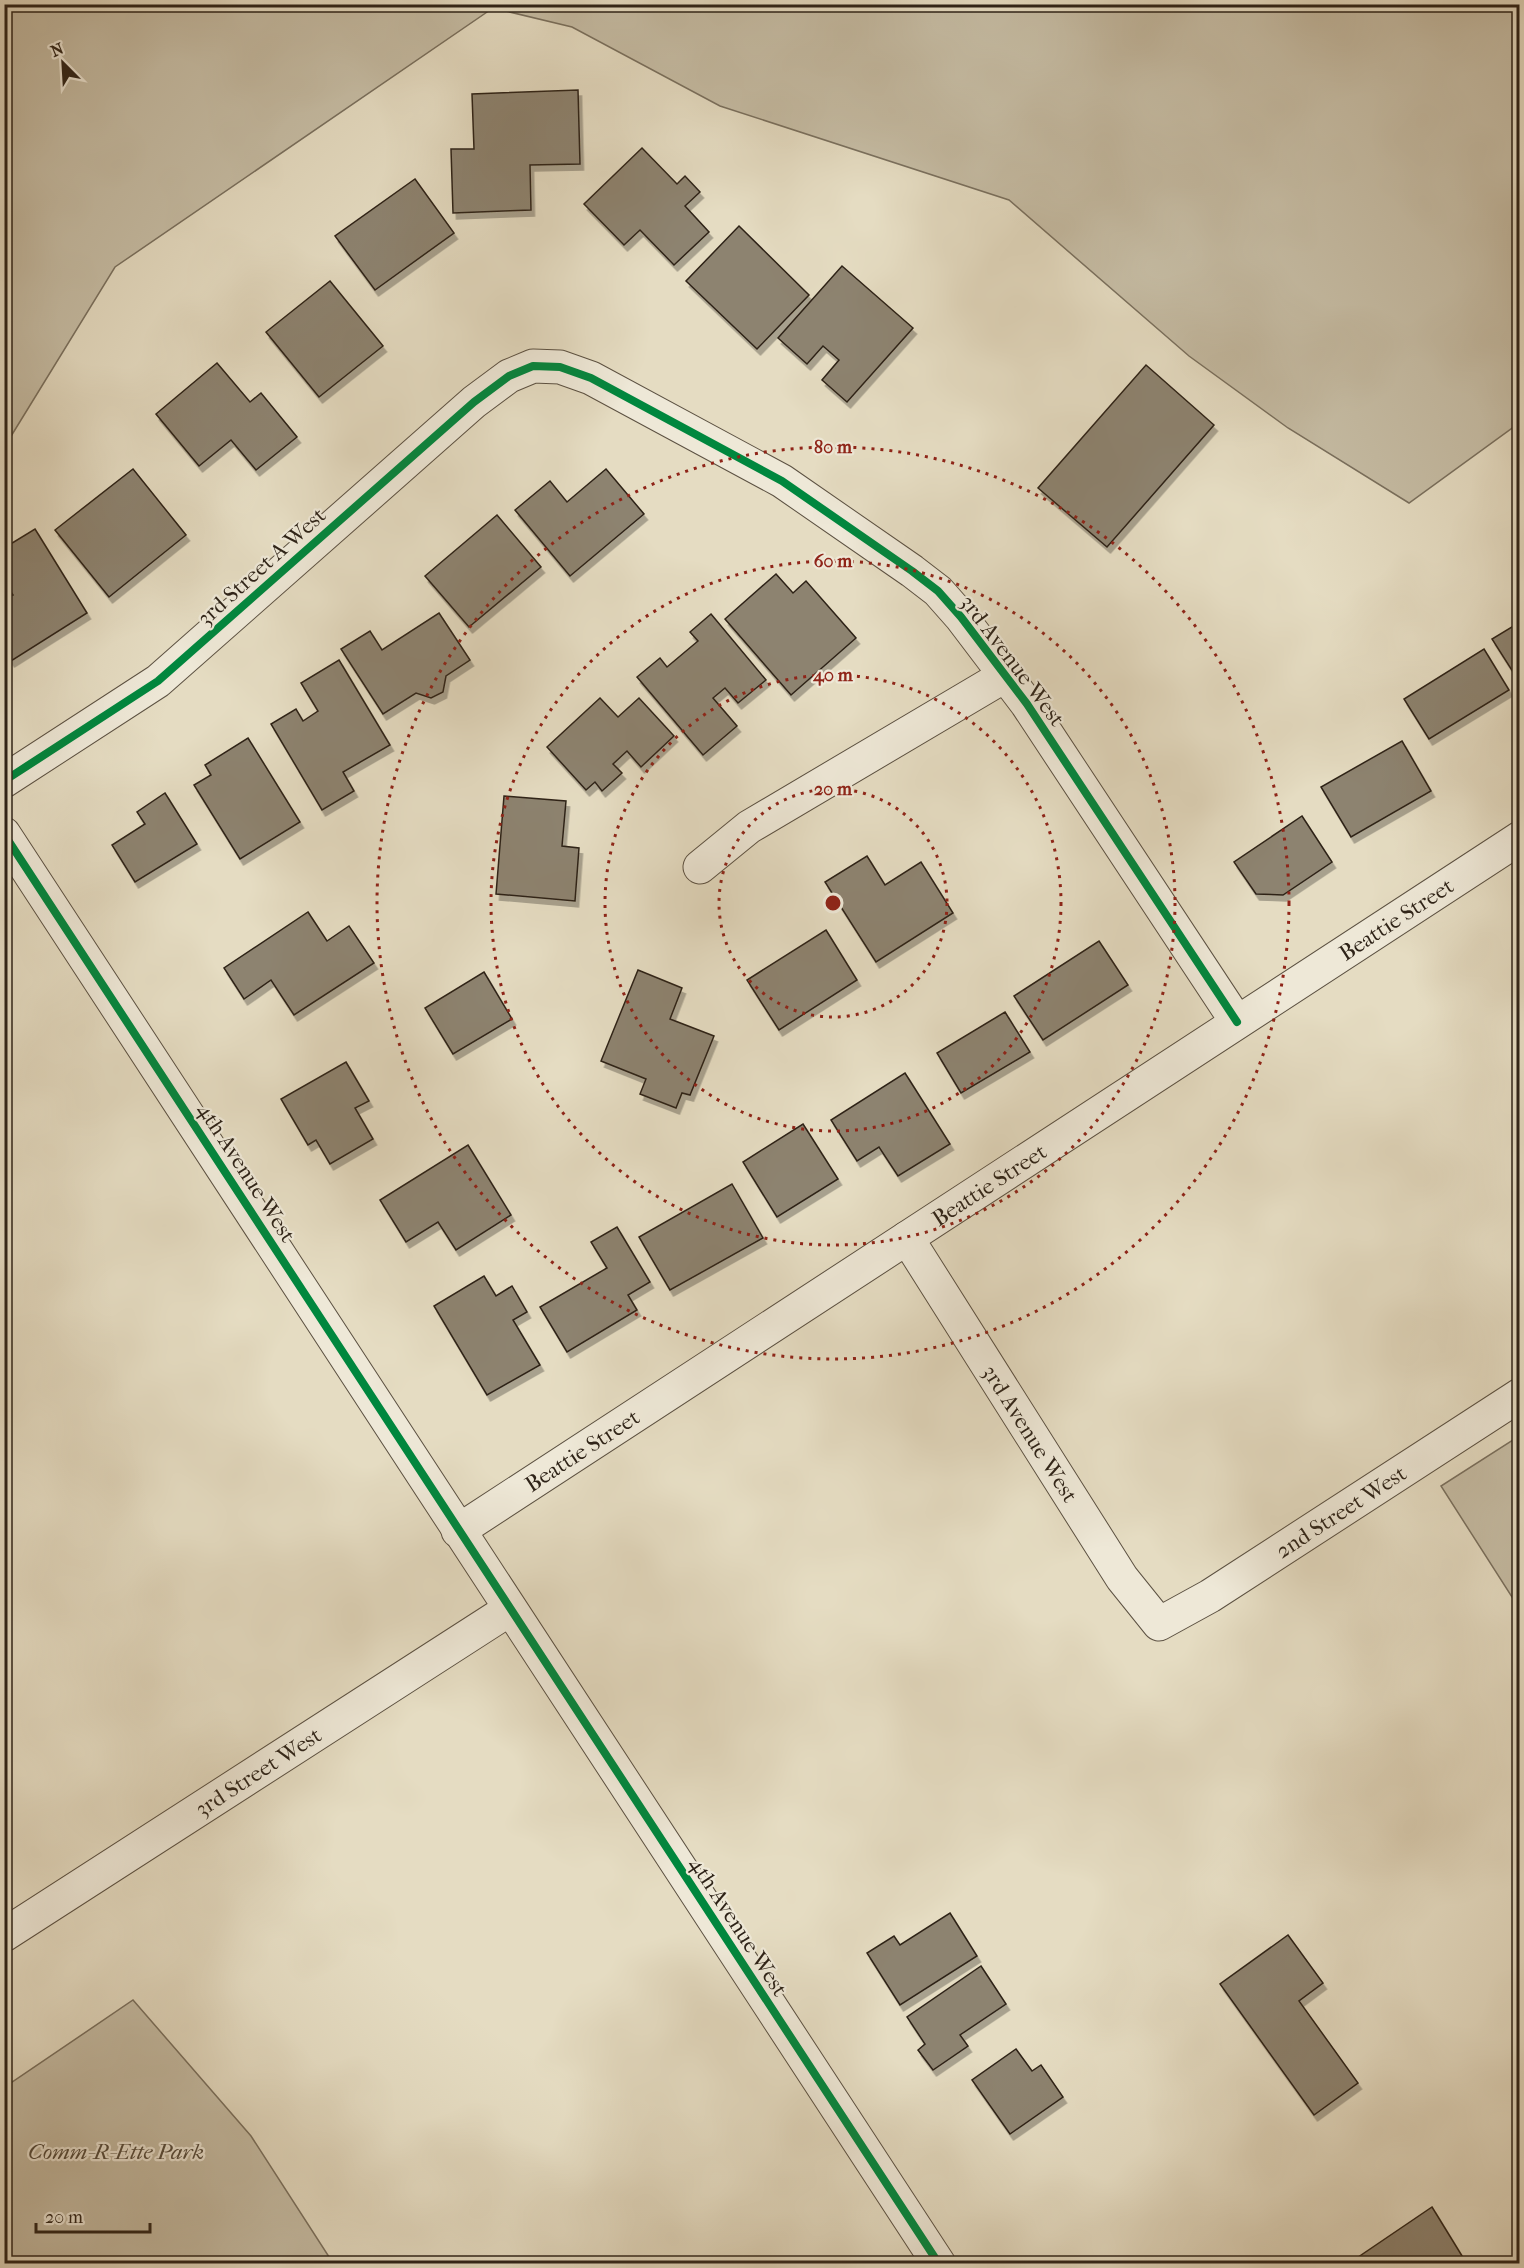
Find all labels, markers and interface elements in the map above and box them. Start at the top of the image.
north arrow [33,33,93,93]
text: N [48,38,67,61]
text: 80 m [814,437,853,458]
street label: 3rd Street A West [192,502,331,631]
text: 60 m [814,551,853,572]
street label: 3rd Avenue West [954,590,1070,731]
text: 40 m [812,665,854,686]
text: 20 m [814,779,853,800]
street label: Beattie Street [1334,873,1459,967]
centre of rings [823,893,843,913]
street label: 4th Avenue West [192,1098,301,1247]
street label: Beattie Street [927,1139,1052,1232]
street label: 3rd Avenue West [977,1360,1083,1507]
street label: Beattie Street [520,1404,645,1498]
street label: 2nd Street West [1271,1460,1411,1564]
street label: 3rd Street West [191,1722,326,1822]
street label: 4th Avenue West [684,1852,793,2001]
park label: Comm-R-Ette Park [28,2139,204,2165]
scale bar [36,2196,150,2234]
text: 20 m [45,2207,83,2228]

